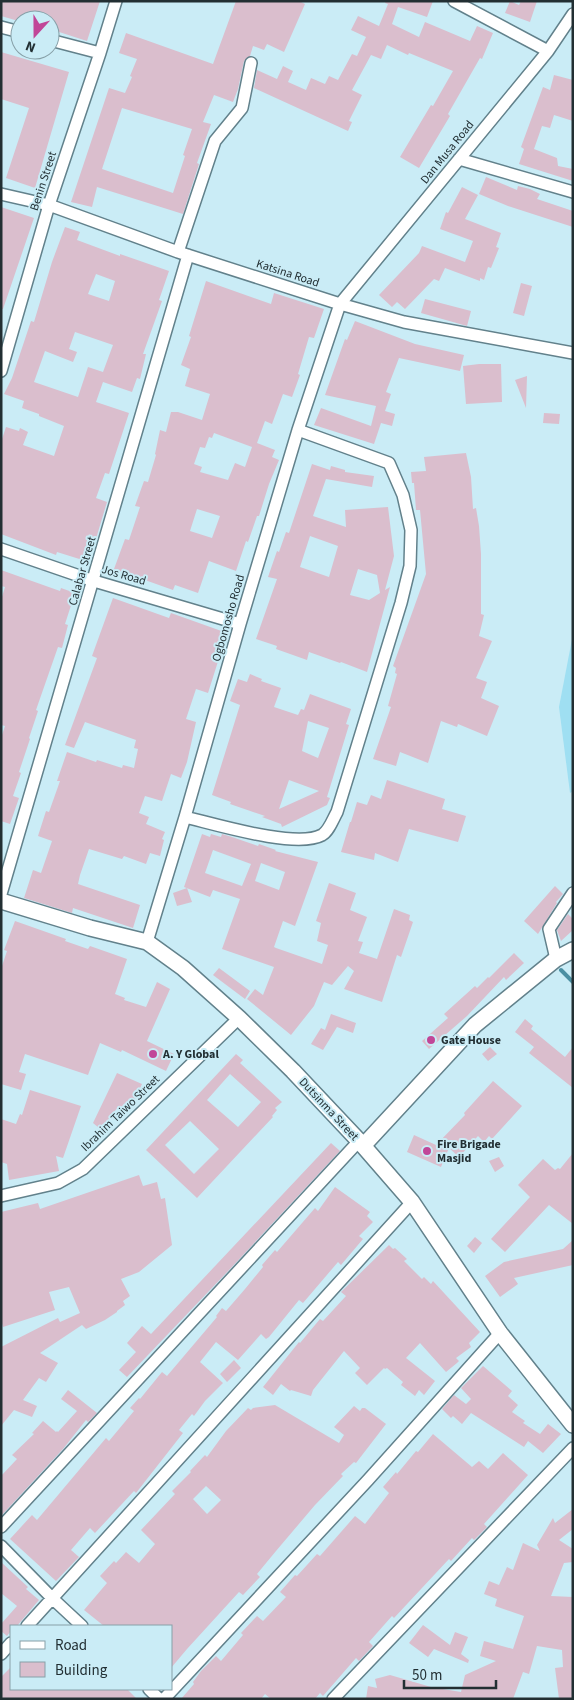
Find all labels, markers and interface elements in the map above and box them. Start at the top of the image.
north arrow [10,10,60,60]
text: N [23,35,39,57]
street label: Dan Musa Road [417,117,478,188]
street label: Benin Street [26,149,61,213]
street label: Katsina Road [254,255,322,292]
street label: Calabar Street [65,535,100,608]
street label: Jos Road [100,561,148,590]
street label: Ogbomosho Road [208,573,249,664]
place label: Gate House [441,1032,501,1049]
marker: Gate House [425,1034,437,1046]
place label: A. Y Global [162,1046,219,1063]
marker: A. Y Global [147,1048,159,1060]
street label: Ibrahim Taiwo Street [77,1071,164,1155]
street label: Dutsinma Street [295,1074,362,1145]
place label: Fire Brigade Masjid [437,1136,501,1167]
marker: Fire Brigade Masjid [421,1145,433,1157]
legend [10,1625,172,1690]
text: Road [55,1635,87,1656]
scale bar [404,1658,496,1690]
text: Building [55,1660,108,1681]
text: 50 m [412,1665,442,1686]

